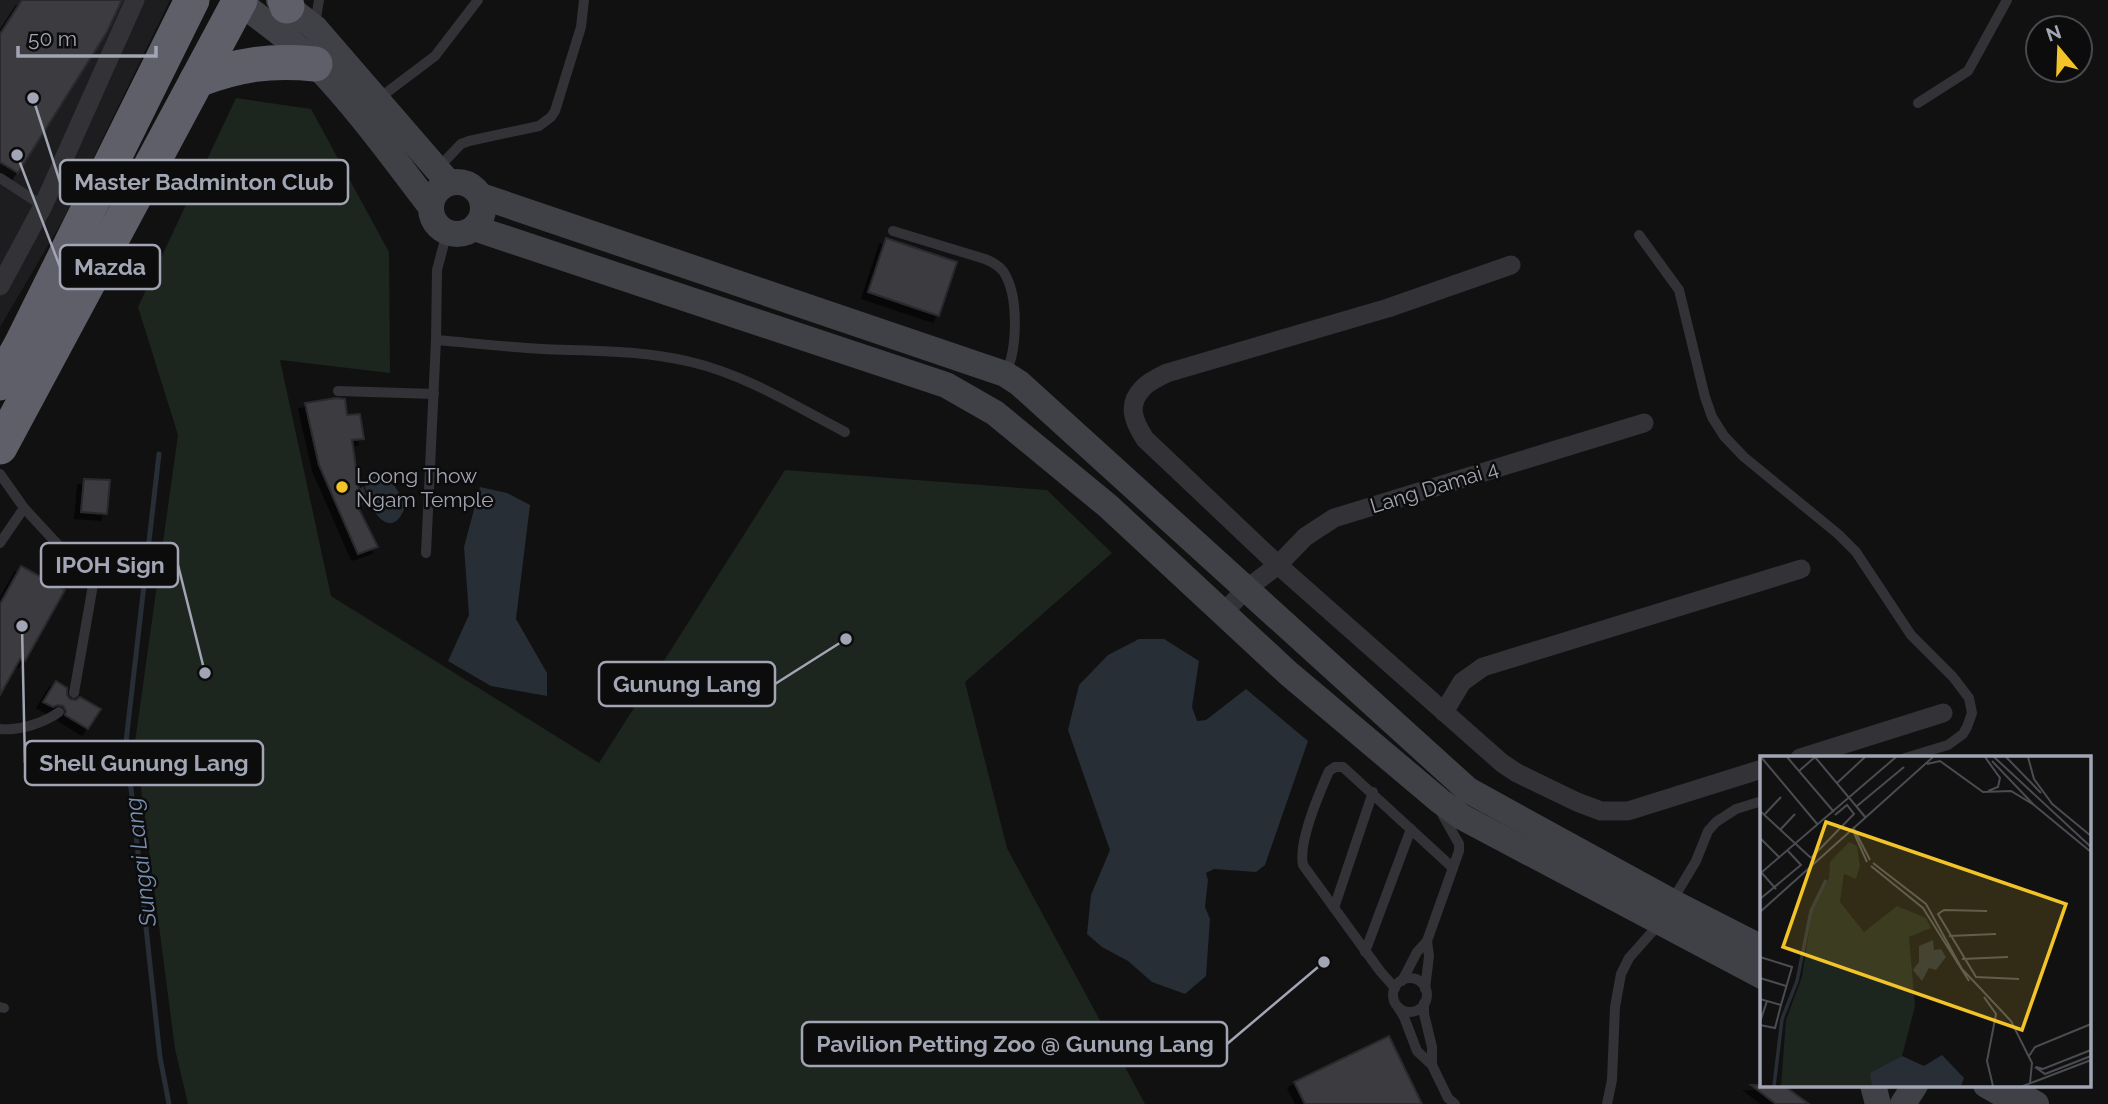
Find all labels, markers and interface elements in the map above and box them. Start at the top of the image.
scale bar [18,14,156,58]
north arrow [2024,14,2094,84]
text: N [2043,20,2064,46]
text: 50 m [28,26,77,51]
callout: Master Badminton Club [60,160,348,204]
text: Master Badminton Club [74,168,334,195]
callout: Mazda [60,245,160,289]
text: Mazda [74,253,146,280]
street label: Lang Damai 4 [1367,456,1501,518]
place label: Loong Thow Ngam Temple [356,463,494,512]
marker: Loong Thow Ngam Temple [334,479,350,495]
callout: IPOH Sign [41,543,178,587]
text: IPOH Sign [55,551,165,578]
callout: Gunung Lang [599,662,775,706]
text: Gunung Lang [613,670,761,697]
callout: Shell Gunung Lang [25,741,263,785]
text: Shell Gunung Lang [39,749,249,776]
inset map [1760,756,2090,1086]
water label: Sungai Lang [119,796,161,929]
callout: Pavilion Petting Zoo @ Gunung Lang [802,1022,1227,1066]
text: Pavilion Petting Zoo @ Gunung Lang [816,1030,1214,1057]

